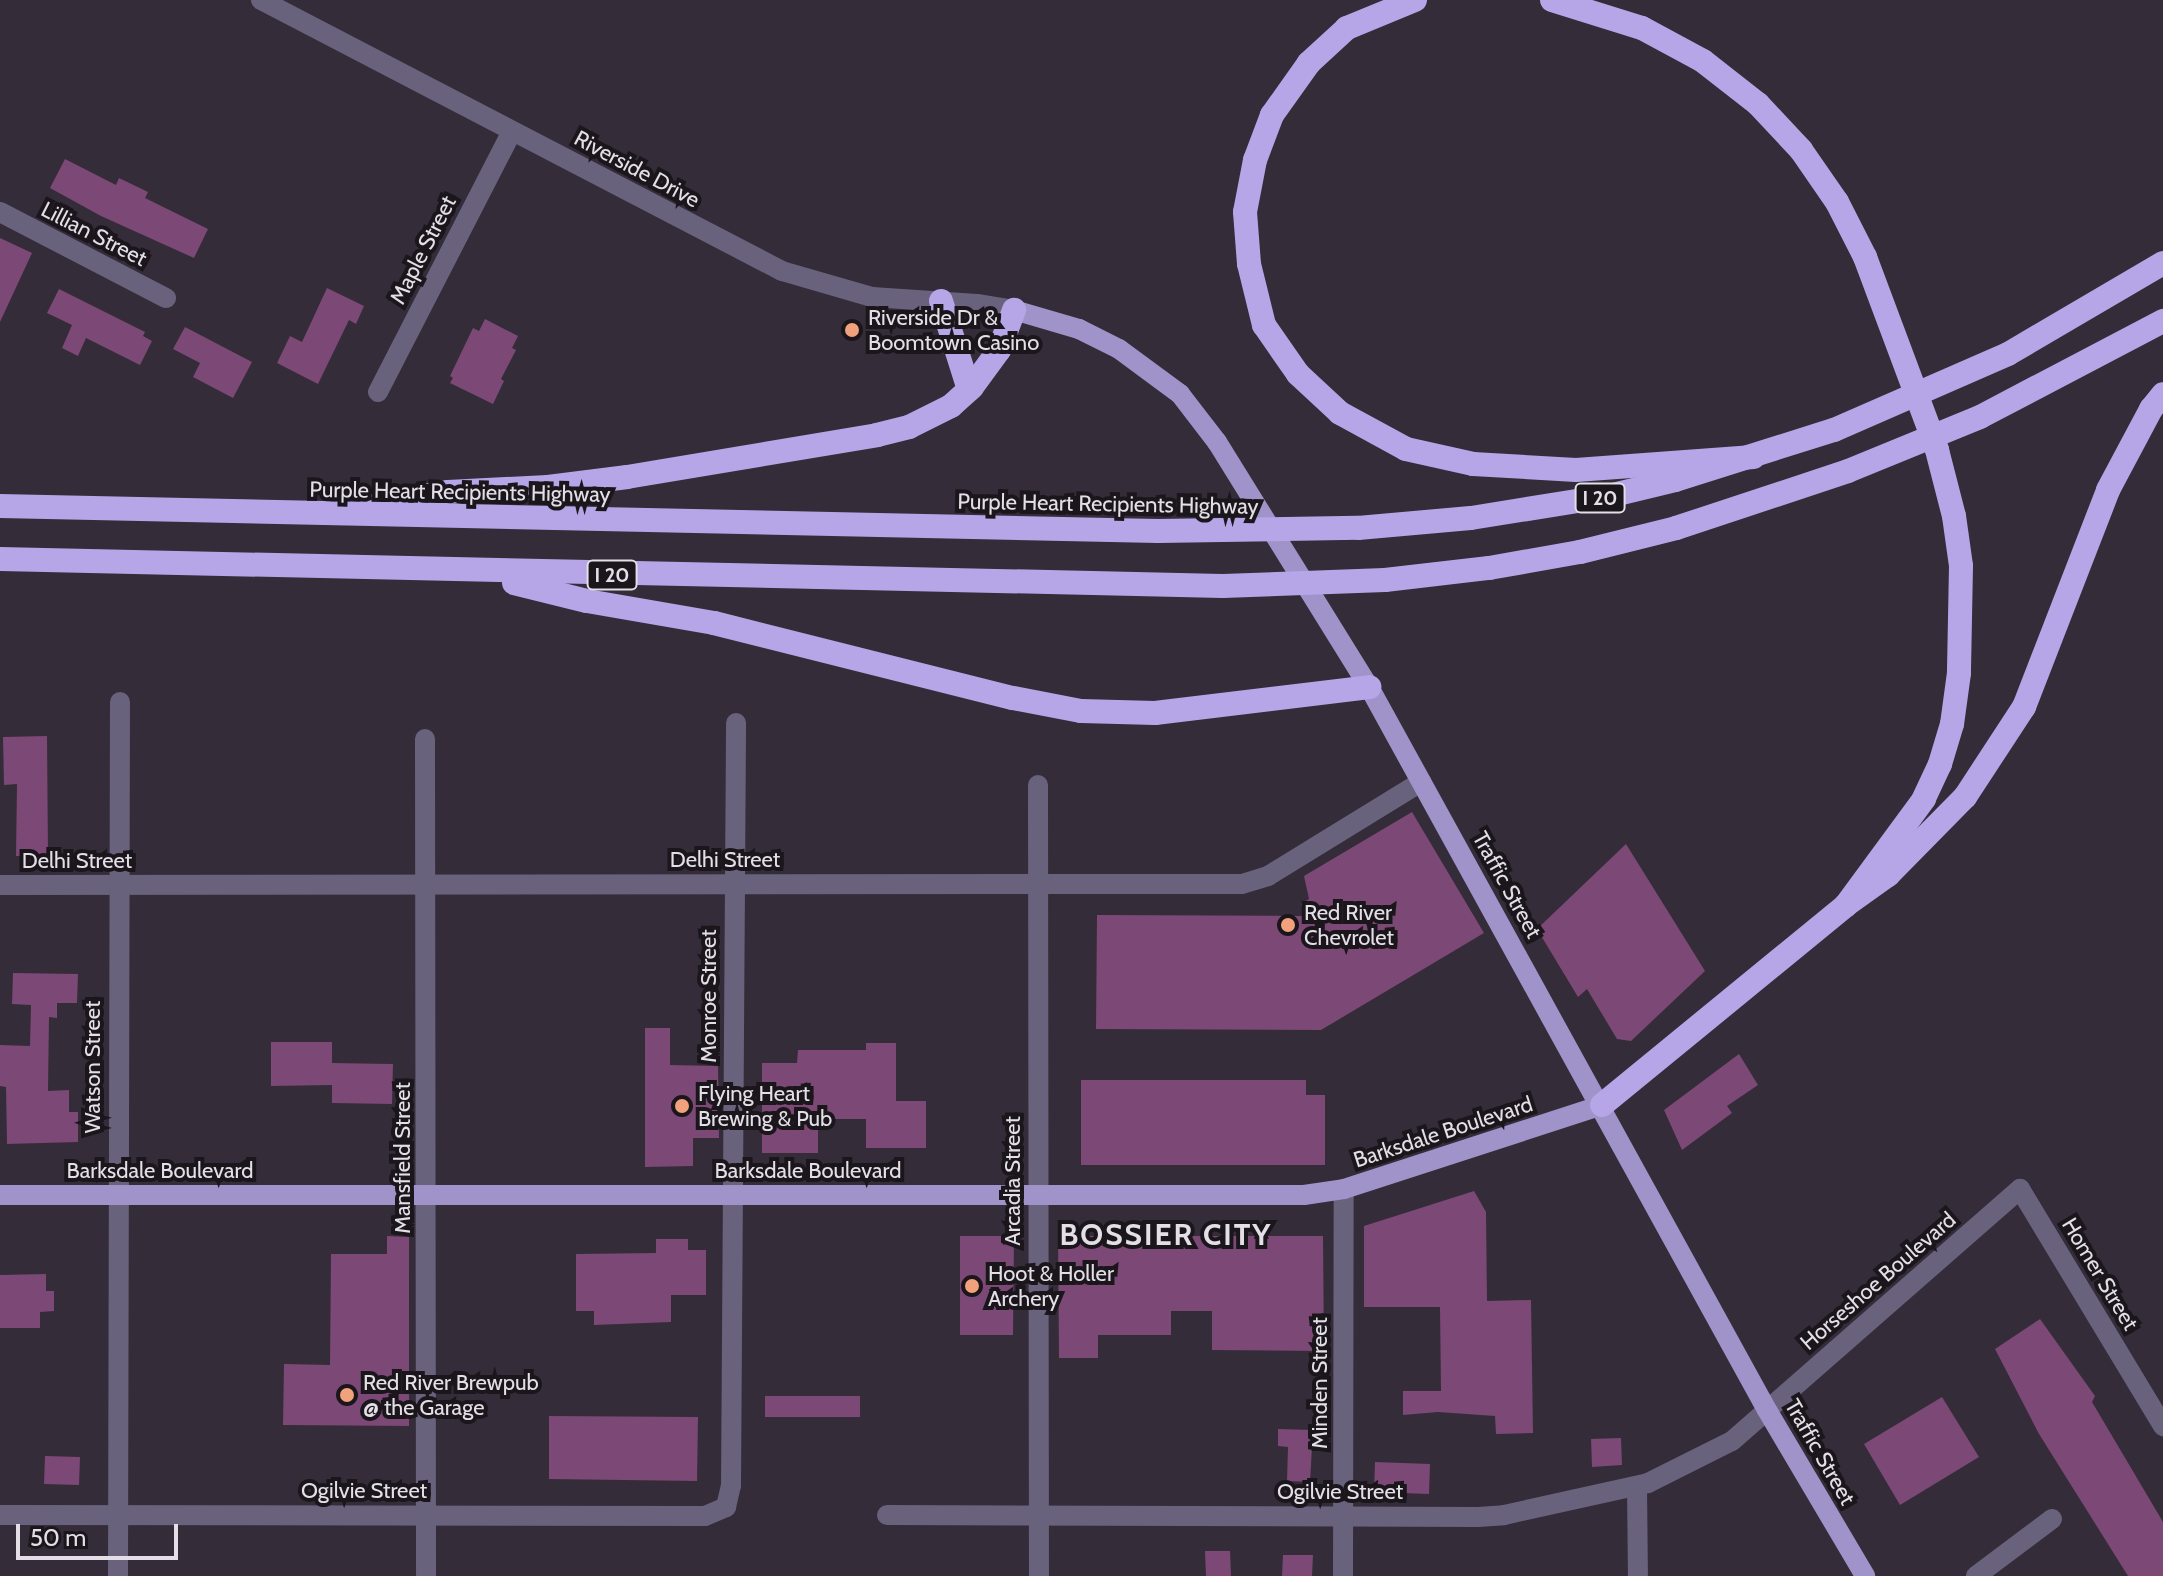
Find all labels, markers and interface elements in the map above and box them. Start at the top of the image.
street label: Riverside Drive [570,125,704,213]
street label: Maple Street [384,191,462,309]
street label: Lillian Street [37,196,151,272]
place label: Riverside Dr & Boomtown Casino [868,304,1039,356]
marker: Riverside Dr & Boomtown Casino [843,321,861,339]
street label: Purple Heart Recipients Highway [309,476,611,508]
road number: I 20 [1574,482,1626,514]
street label: Purple Heart Recipients Highway [957,488,1259,520]
road number: I 20 [586,559,638,591]
street label: Traffic Street [1467,827,1547,943]
street label: Delhi Street [670,847,780,873]
street label: Delhi Street [22,848,132,874]
place label: Red River Chevrolet [1304,899,1394,950]
marker: Red River Chevrolet [1279,916,1297,934]
street label: Monroe Street [696,929,722,1063]
street label: Watson Street [80,1001,106,1133]
place label: Flying Heart Brewing & Pub [698,1080,832,1132]
street label: Mansfield Street [390,1082,416,1234]
street label: Barksdale Boulevard [1350,1091,1536,1173]
marker: Flying Heart Brewing & Pub [673,1097,691,1115]
street label: Arcadia Street [1000,1116,1026,1246]
street label: Barksdale Boulevard [67,1158,253,1184]
street label: Barksdale Boulevard [715,1158,901,1184]
street label: Horseshoe Boulevard [1795,1206,1961,1356]
street label: Homer Street [2056,1213,2144,1335]
district label: BOSSIER CITY [1060,1217,1272,1253]
place label: Hoot & Holler Archery [988,1260,1114,1312]
marker: Hoot & Holler Archery [963,1277,981,1295]
street label: Minden Street [1307,1317,1333,1449]
place label: Red River Brewpub @ the Garage [363,1369,539,1420]
marker: Red River Brewpub @ the Garage [338,1386,356,1404]
street label: Traffic Street [1779,1394,1861,1510]
street label: Ogilvie Street [301,1478,427,1504]
street label: Ogilvie Street [1277,1479,1403,1505]
scale bar [20,1508,182,1558]
text: 50 m [30,1523,86,1552]

